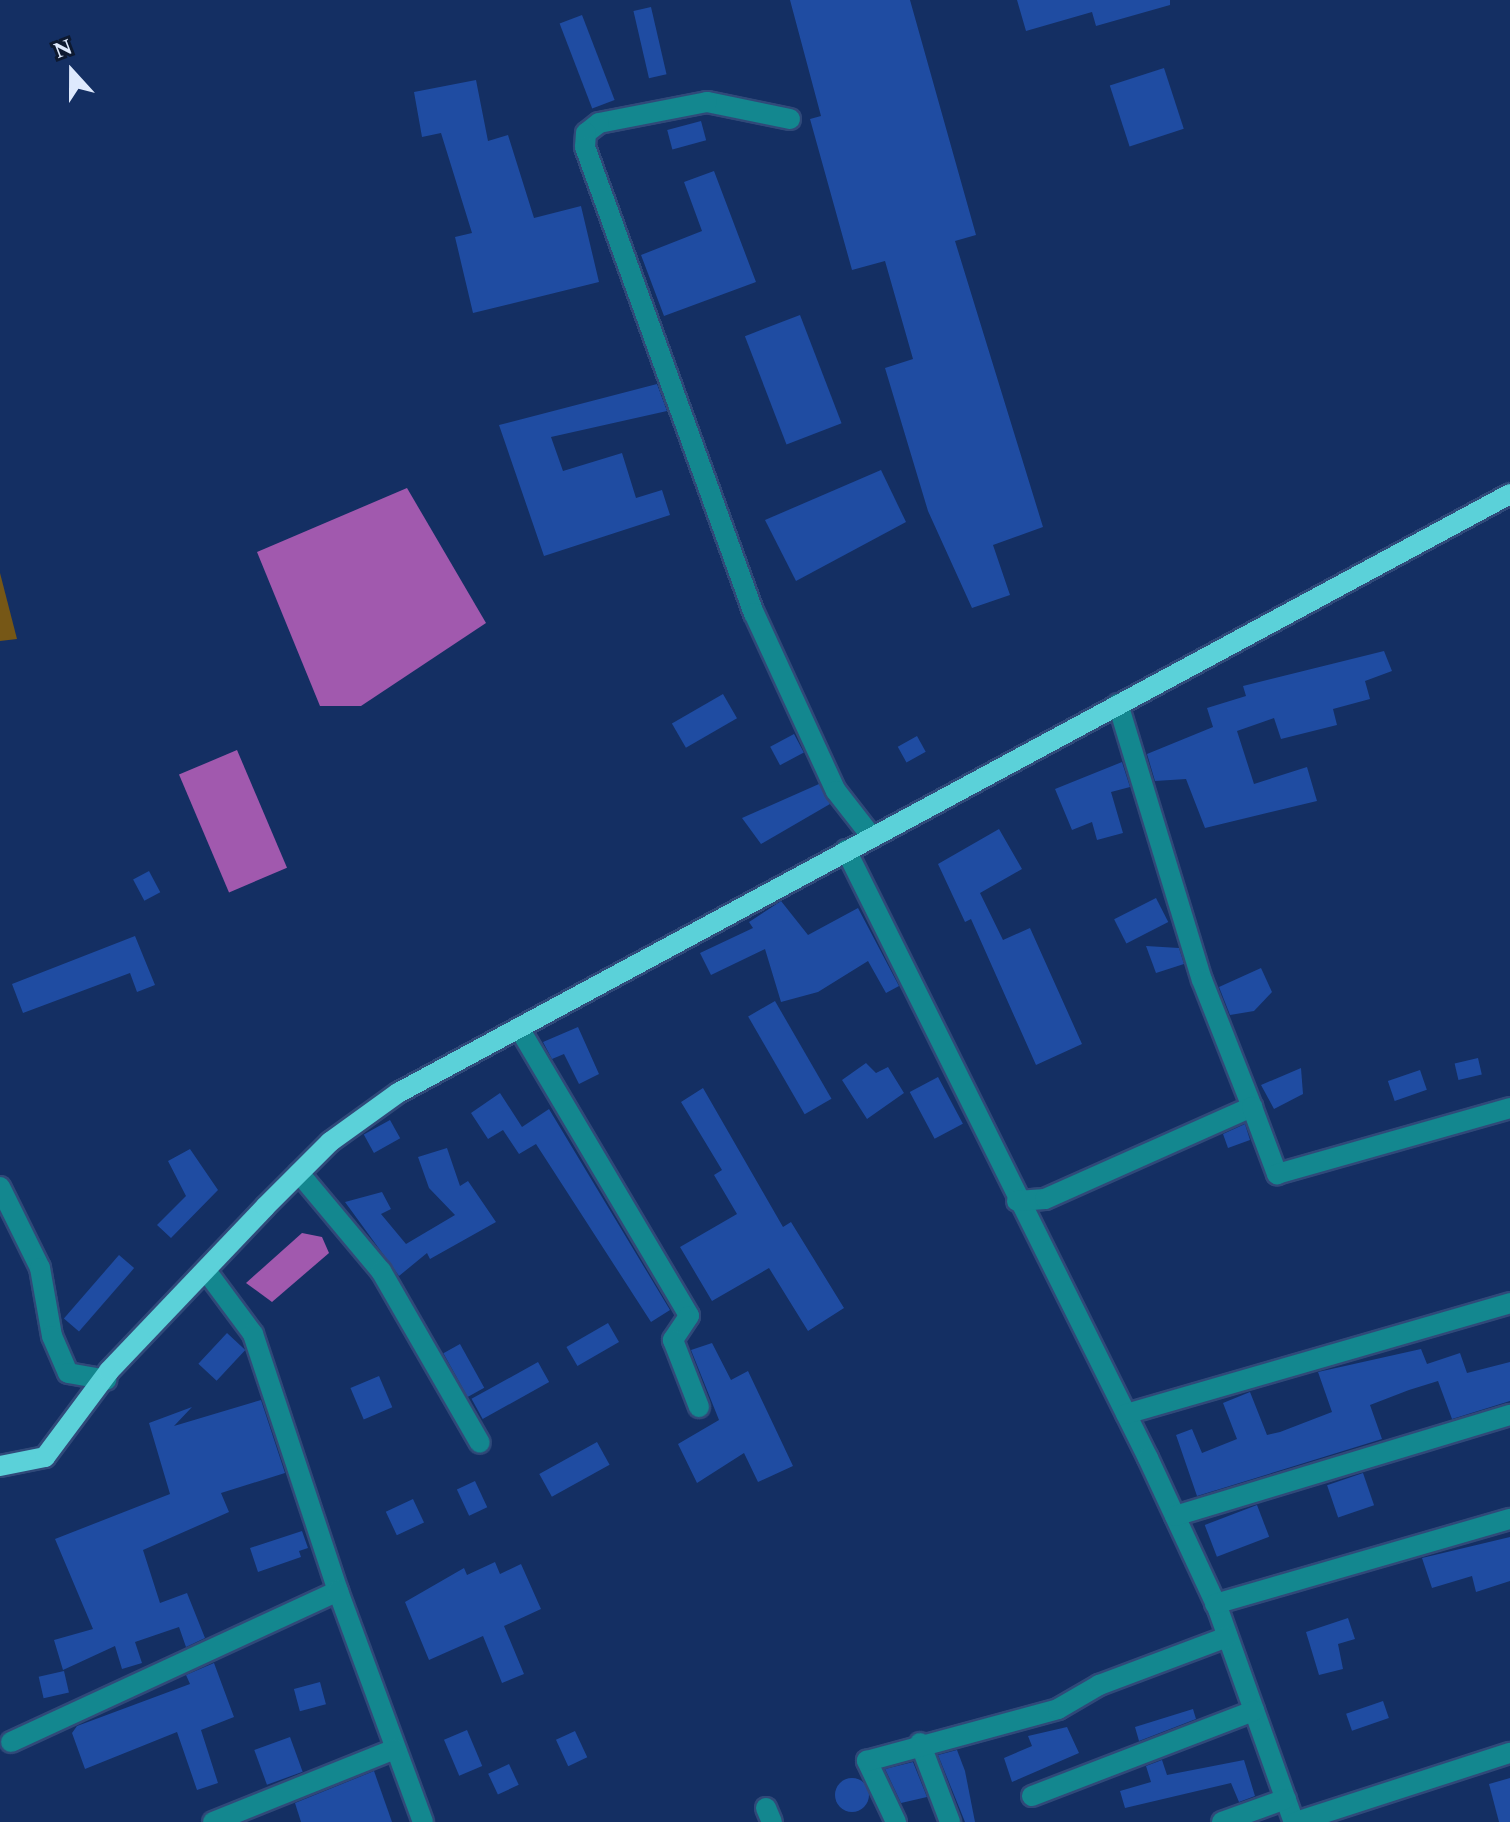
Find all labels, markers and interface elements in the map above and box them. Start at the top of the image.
text: N [49,31,78,68]
north arrow [32,32,112,112]

